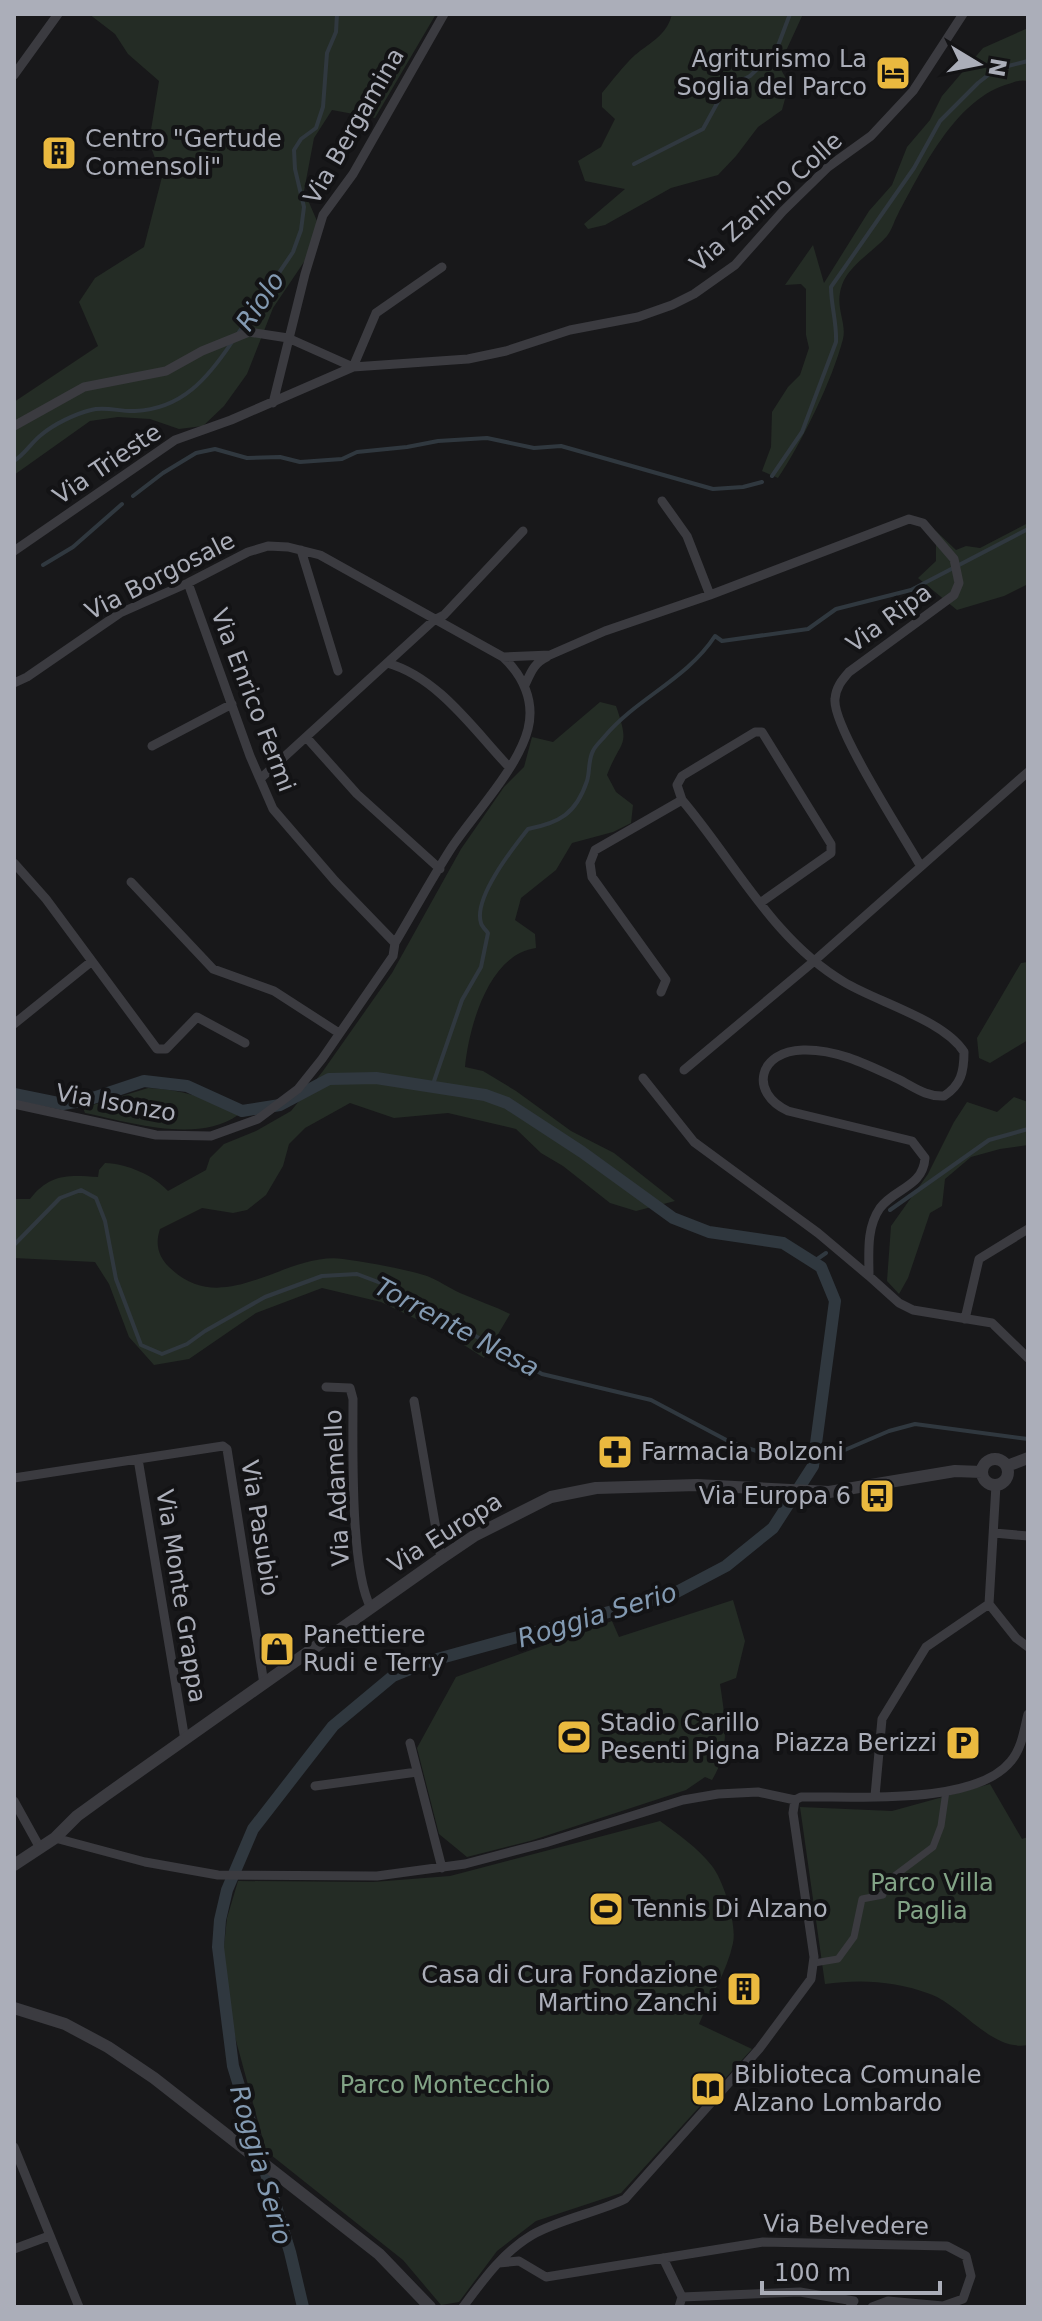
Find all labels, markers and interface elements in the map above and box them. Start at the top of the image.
north arrow [938,24,1018,104]
street label: Via Bergamina [298,43,410,209]
place label: Agriturismo La Soglia del Parco [677,45,867,101]
hotel icon: Agriturismo La Soglia del Parco [874,54,912,92]
text: N [983,56,1011,79]
place label: Centro "Gertude Comensoli" [85,125,282,181]
street label: Via Zanino Colle [684,126,848,278]
building icon: Centro "Gertude Comensoli" [40,134,78,172]
water label: Riolo [230,266,290,336]
street label: Via Trieste [48,418,166,510]
street label: Via Borgosale [81,526,239,626]
street label: Via Ripa [841,578,937,658]
street label: Via Enrico Fermi [205,604,301,796]
street label: Via Isonzo [54,1079,178,1127]
water label: Torrente Nesa [370,1271,544,1383]
street label: Via Adamello [319,1409,355,1567]
pharmacy icon: Farmacia Bolzoni [596,1433,634,1471]
place label: Farmacia Bolzoni [641,1438,844,1466]
street label: Via Pasubio [235,1458,285,1598]
bus stop icon: Via Europa 6 [858,1477,896,1515]
place label: Via Europa 6 [699,1482,851,1510]
street label: Via Monte Grappa [150,1487,212,1705]
street label: Via Europa [383,1487,507,1579]
water label: Roggia Serio [514,1577,680,1653]
place label: Panettiere Rudi e Terry [303,1621,445,1677]
shop icon: Panettiere Rudi e Terry [258,1630,296,1668]
place label: Stadio Carillo Pesenti Pigna [600,1709,760,1765]
sports icon: Stadio Carillo Pesenti Pigna [555,1718,593,1756]
parking icon: Piazza Berizzi [944,1724,982,1762]
place label: Piazza Berizzi [775,1729,937,1757]
park label: Parco Villa Paglia [870,1869,994,1925]
sports icon: Tennis Di Alzano [587,1890,625,1928]
place label: Tennis Di Alzano [631,1895,828,1923]
place label: Casa di Cura Fondazione Martino Zanchi [421,1961,718,2017]
building icon: Casa di Cura Fondazione Martino Zanchi [725,1970,763,2008]
place label: Biblioteca Comunale Alzano Lombardo [734,2061,981,2117]
library icon: Biblioteca Comunale Alzano Lombardo [689,2070,727,2108]
park label: Parco Montecchio [340,2071,550,2099]
water label: Roggia Serio [224,2082,298,2248]
street label: Via Belvedere [763,2210,929,2240]
scale bar [762,2245,940,2295]
text: 100 m [774,2259,851,2287]

